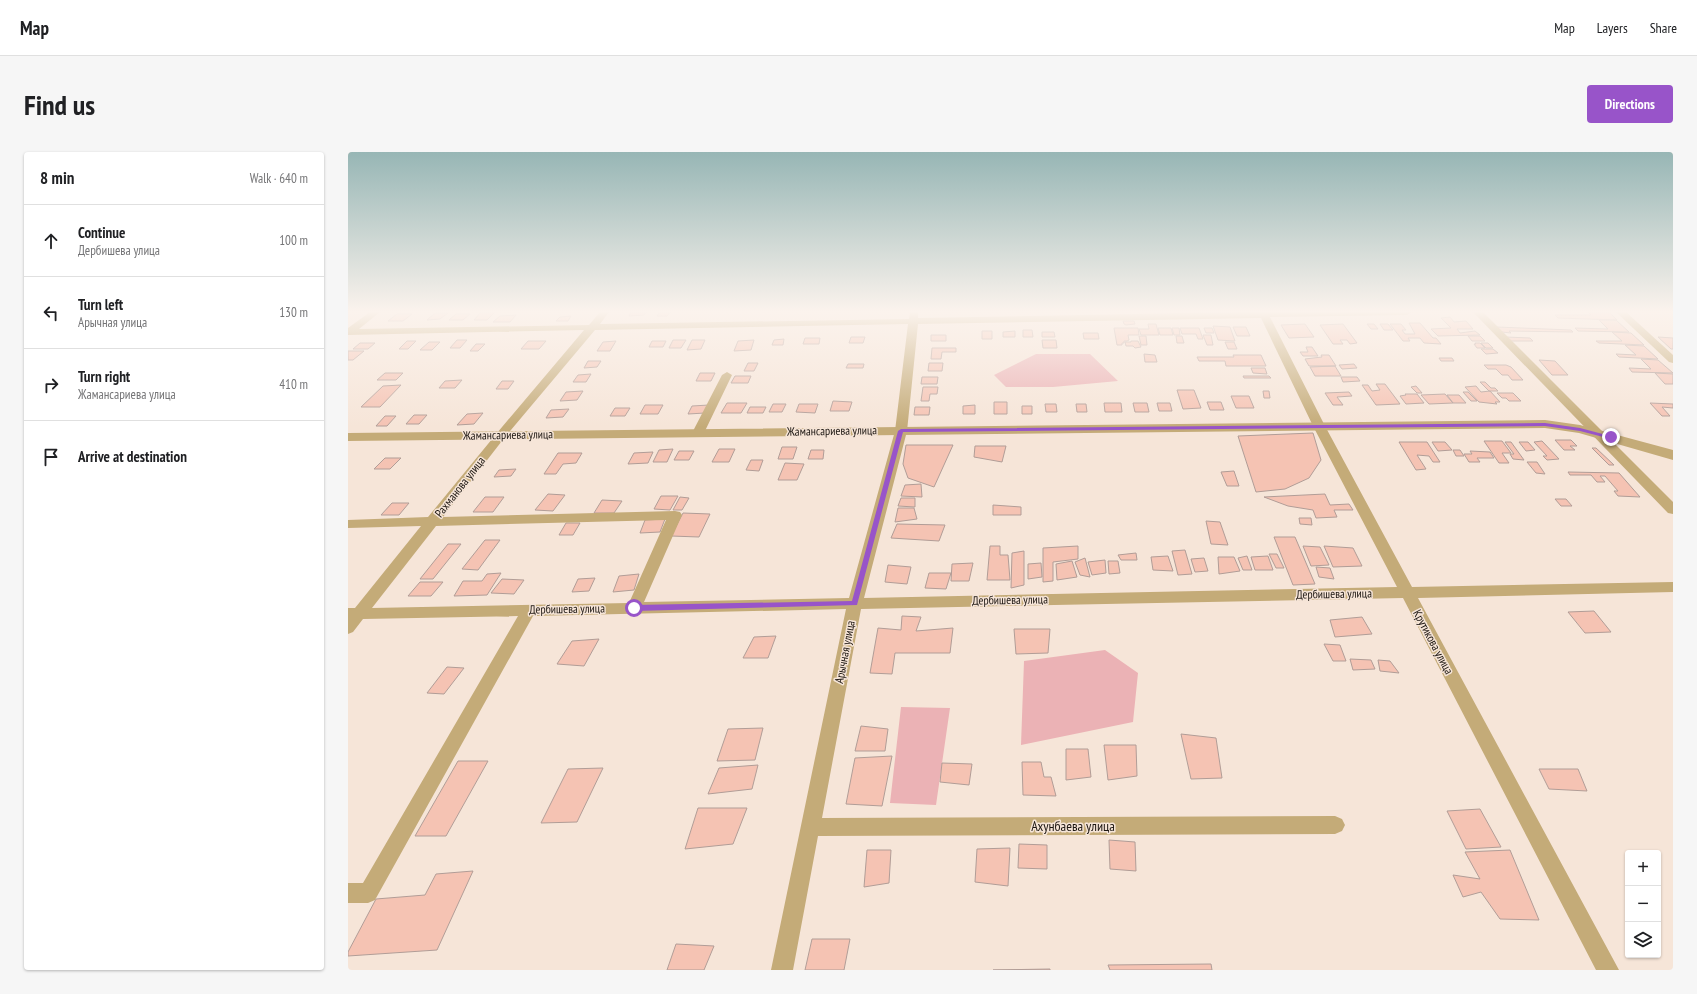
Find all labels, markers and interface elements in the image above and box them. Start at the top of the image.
text: Map [20,16,49,40]
text: Map [1554,19,1575,37]
text: Layers [1597,19,1628,37]
text: Share [1650,19,1677,37]
button: Directions [1587,85,1673,123]
text: Find us [24,86,95,123]
text: 8 min [40,167,74,189]
text: Walk · 640 m [250,170,308,187]
text: Continue [78,223,125,242]
icon: ahead [40,230,62,252]
text: 100 m [279,232,308,249]
text: Дербишева улица [78,242,160,259]
text: Turn left [78,295,123,314]
icon: left [40,302,62,324]
text: 130 m [279,304,308,321]
text: Арычная улица [78,314,147,331]
text: Turn right [78,367,130,386]
icon: right [40,374,62,396]
text: 410 m [279,376,308,393]
text: Жамансариева улица [78,386,176,403]
street label: Жамансариева улица [786,422,877,439]
street label: Жамансариева улица [462,426,553,443]
route end [1602,428,1620,446]
icon: arrive [40,446,62,468]
text: Arrive at destination [78,447,187,466]
street label: Рахманова улица [431,453,488,520]
street label: Дербишева улица [1296,585,1372,602]
street label: Дербишева улица [972,591,1048,608]
route start [625,599,643,617]
street label: Дербишева улица [529,600,605,617]
street label: Крутикова улица [1410,607,1457,677]
street label: Арычная улица [831,619,858,685]
street label: Ахунбаева улица [1031,817,1115,835]
map controls [1625,850,1661,958]
button: + [1625,850,1661,886]
button: − [1625,886,1661,922]
button: layers [1625,922,1661,958]

